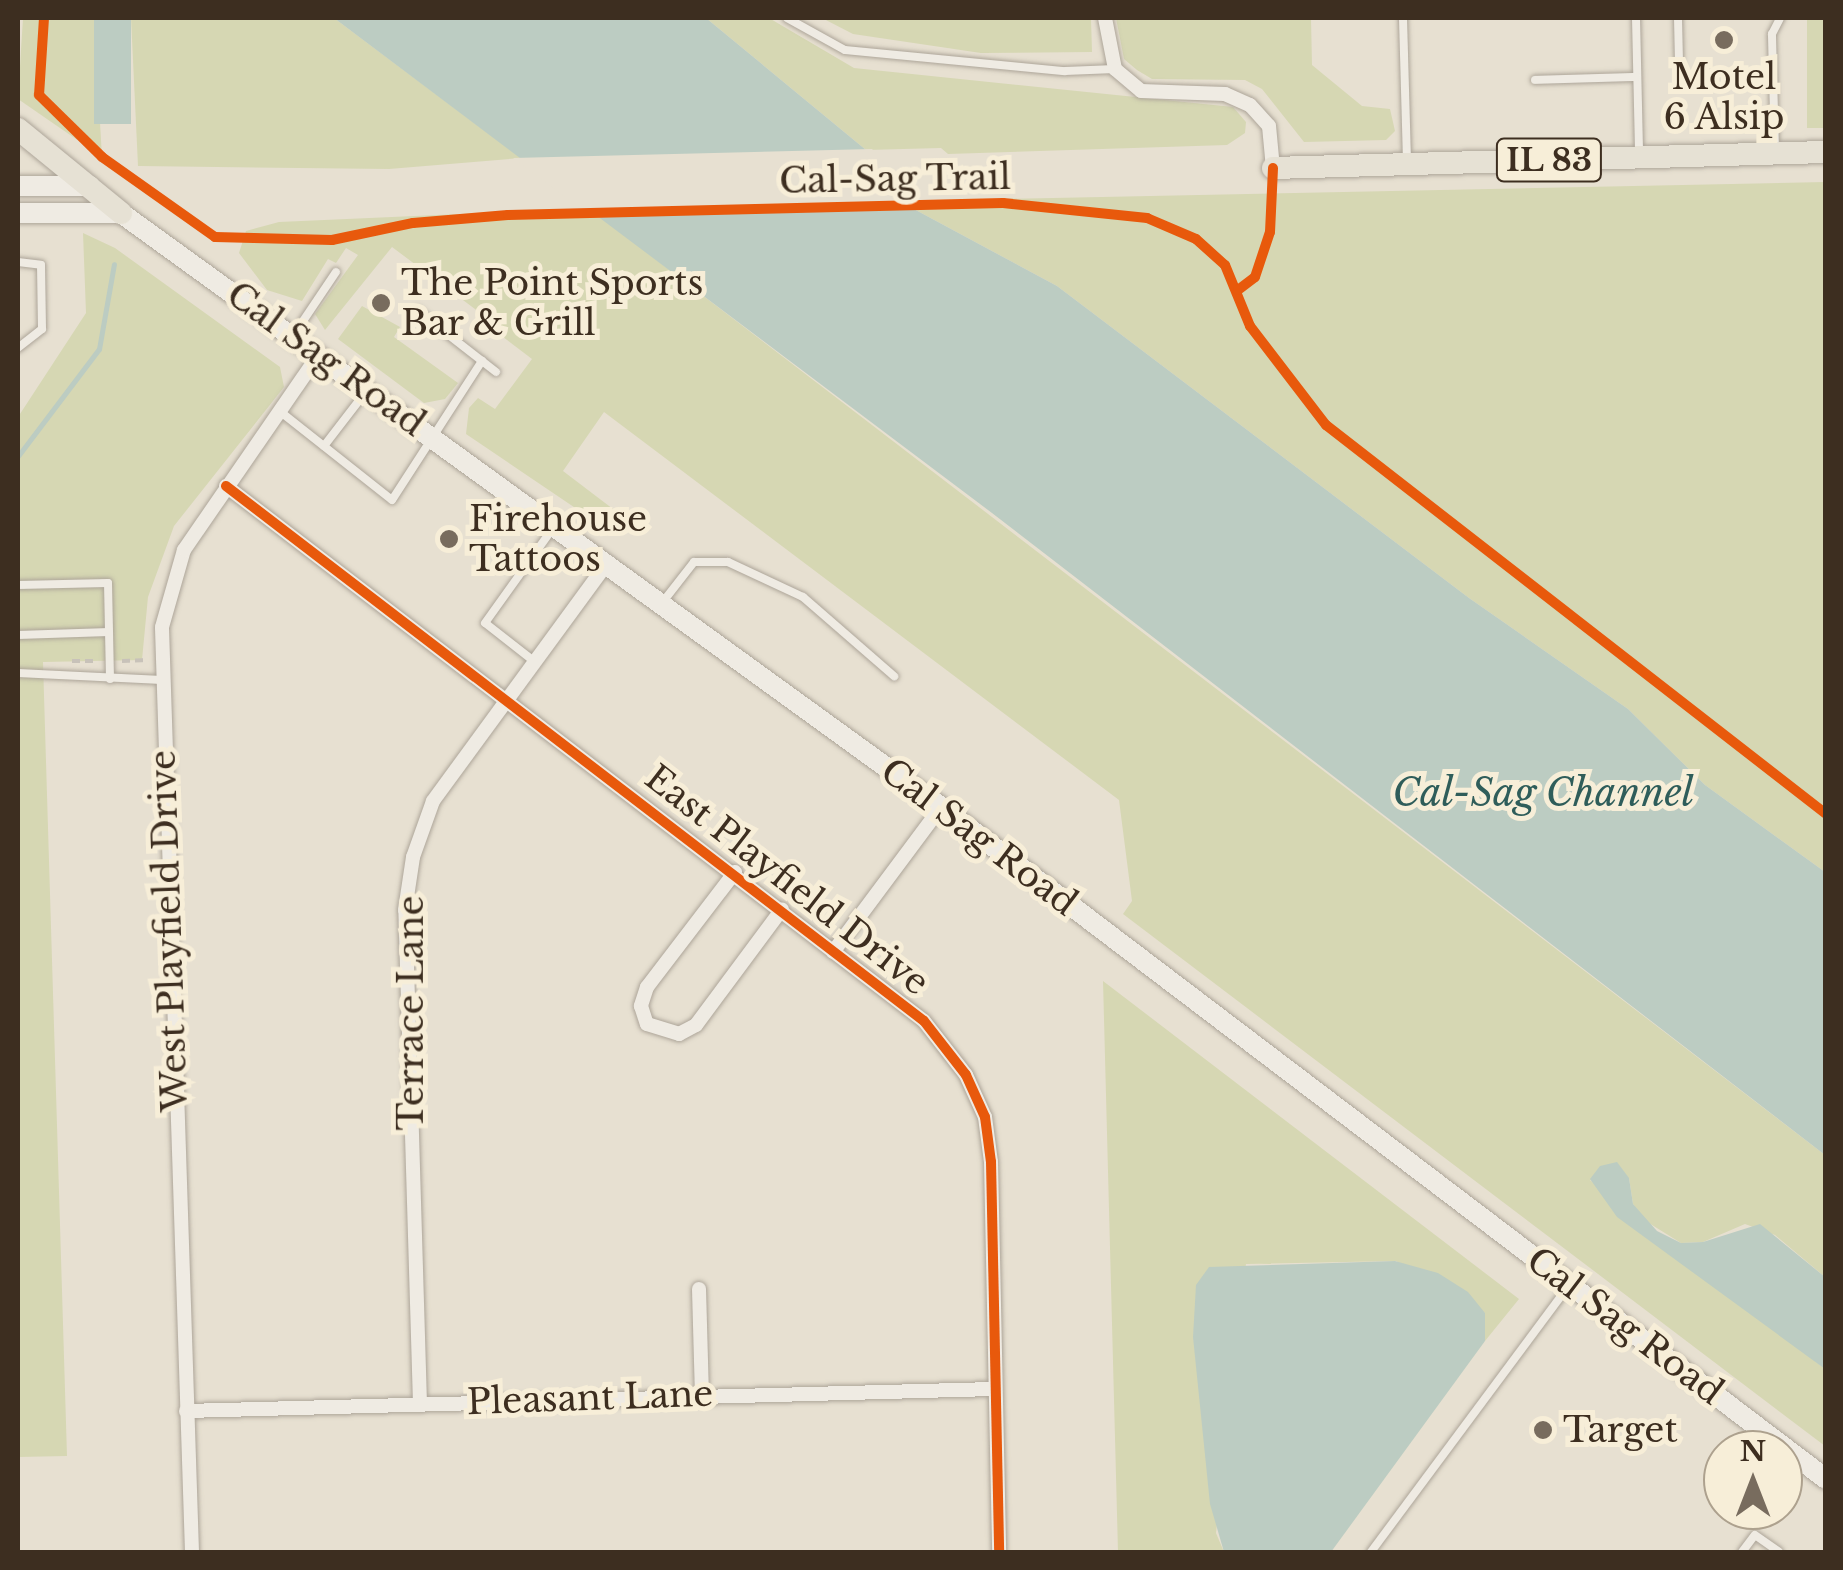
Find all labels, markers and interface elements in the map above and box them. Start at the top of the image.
marker: Motel 6 Alsip [1713,29,1735,51]
place label: Motel 6 Alsip [1663,56,1785,138]
road number: IL 83 [1494,133,1604,187]
street label: Cal-Sag Trail [778,156,1012,202]
place label: The Point Sports Bar & Grill [401,262,703,344]
street label: Cal Sag Road [219,273,433,445]
marker: The Point Sports Bar & Grill [370,292,392,314]
place label: Firehouse Tattoos [469,498,647,580]
marker: Firehouse Tattoos [438,528,460,550]
street label: West Playfield Drive [142,749,196,1113]
street label: Cal Sag Road [873,750,1085,924]
street label: East Playfield Drive [637,756,937,1004]
water label: Cal-Sag Channel [1392,770,1694,816]
street label: Terrace Lane [390,895,432,1131]
street label: Cal Sag Road [1519,1239,1731,1413]
street label: Pleasant Lane [466,1373,714,1423]
place label: Target [1563,1409,1678,1451]
marker: Target [1532,1419,1554,1441]
north arrow [1703,1430,1803,1530]
text: N [1740,1434,1766,1469]

